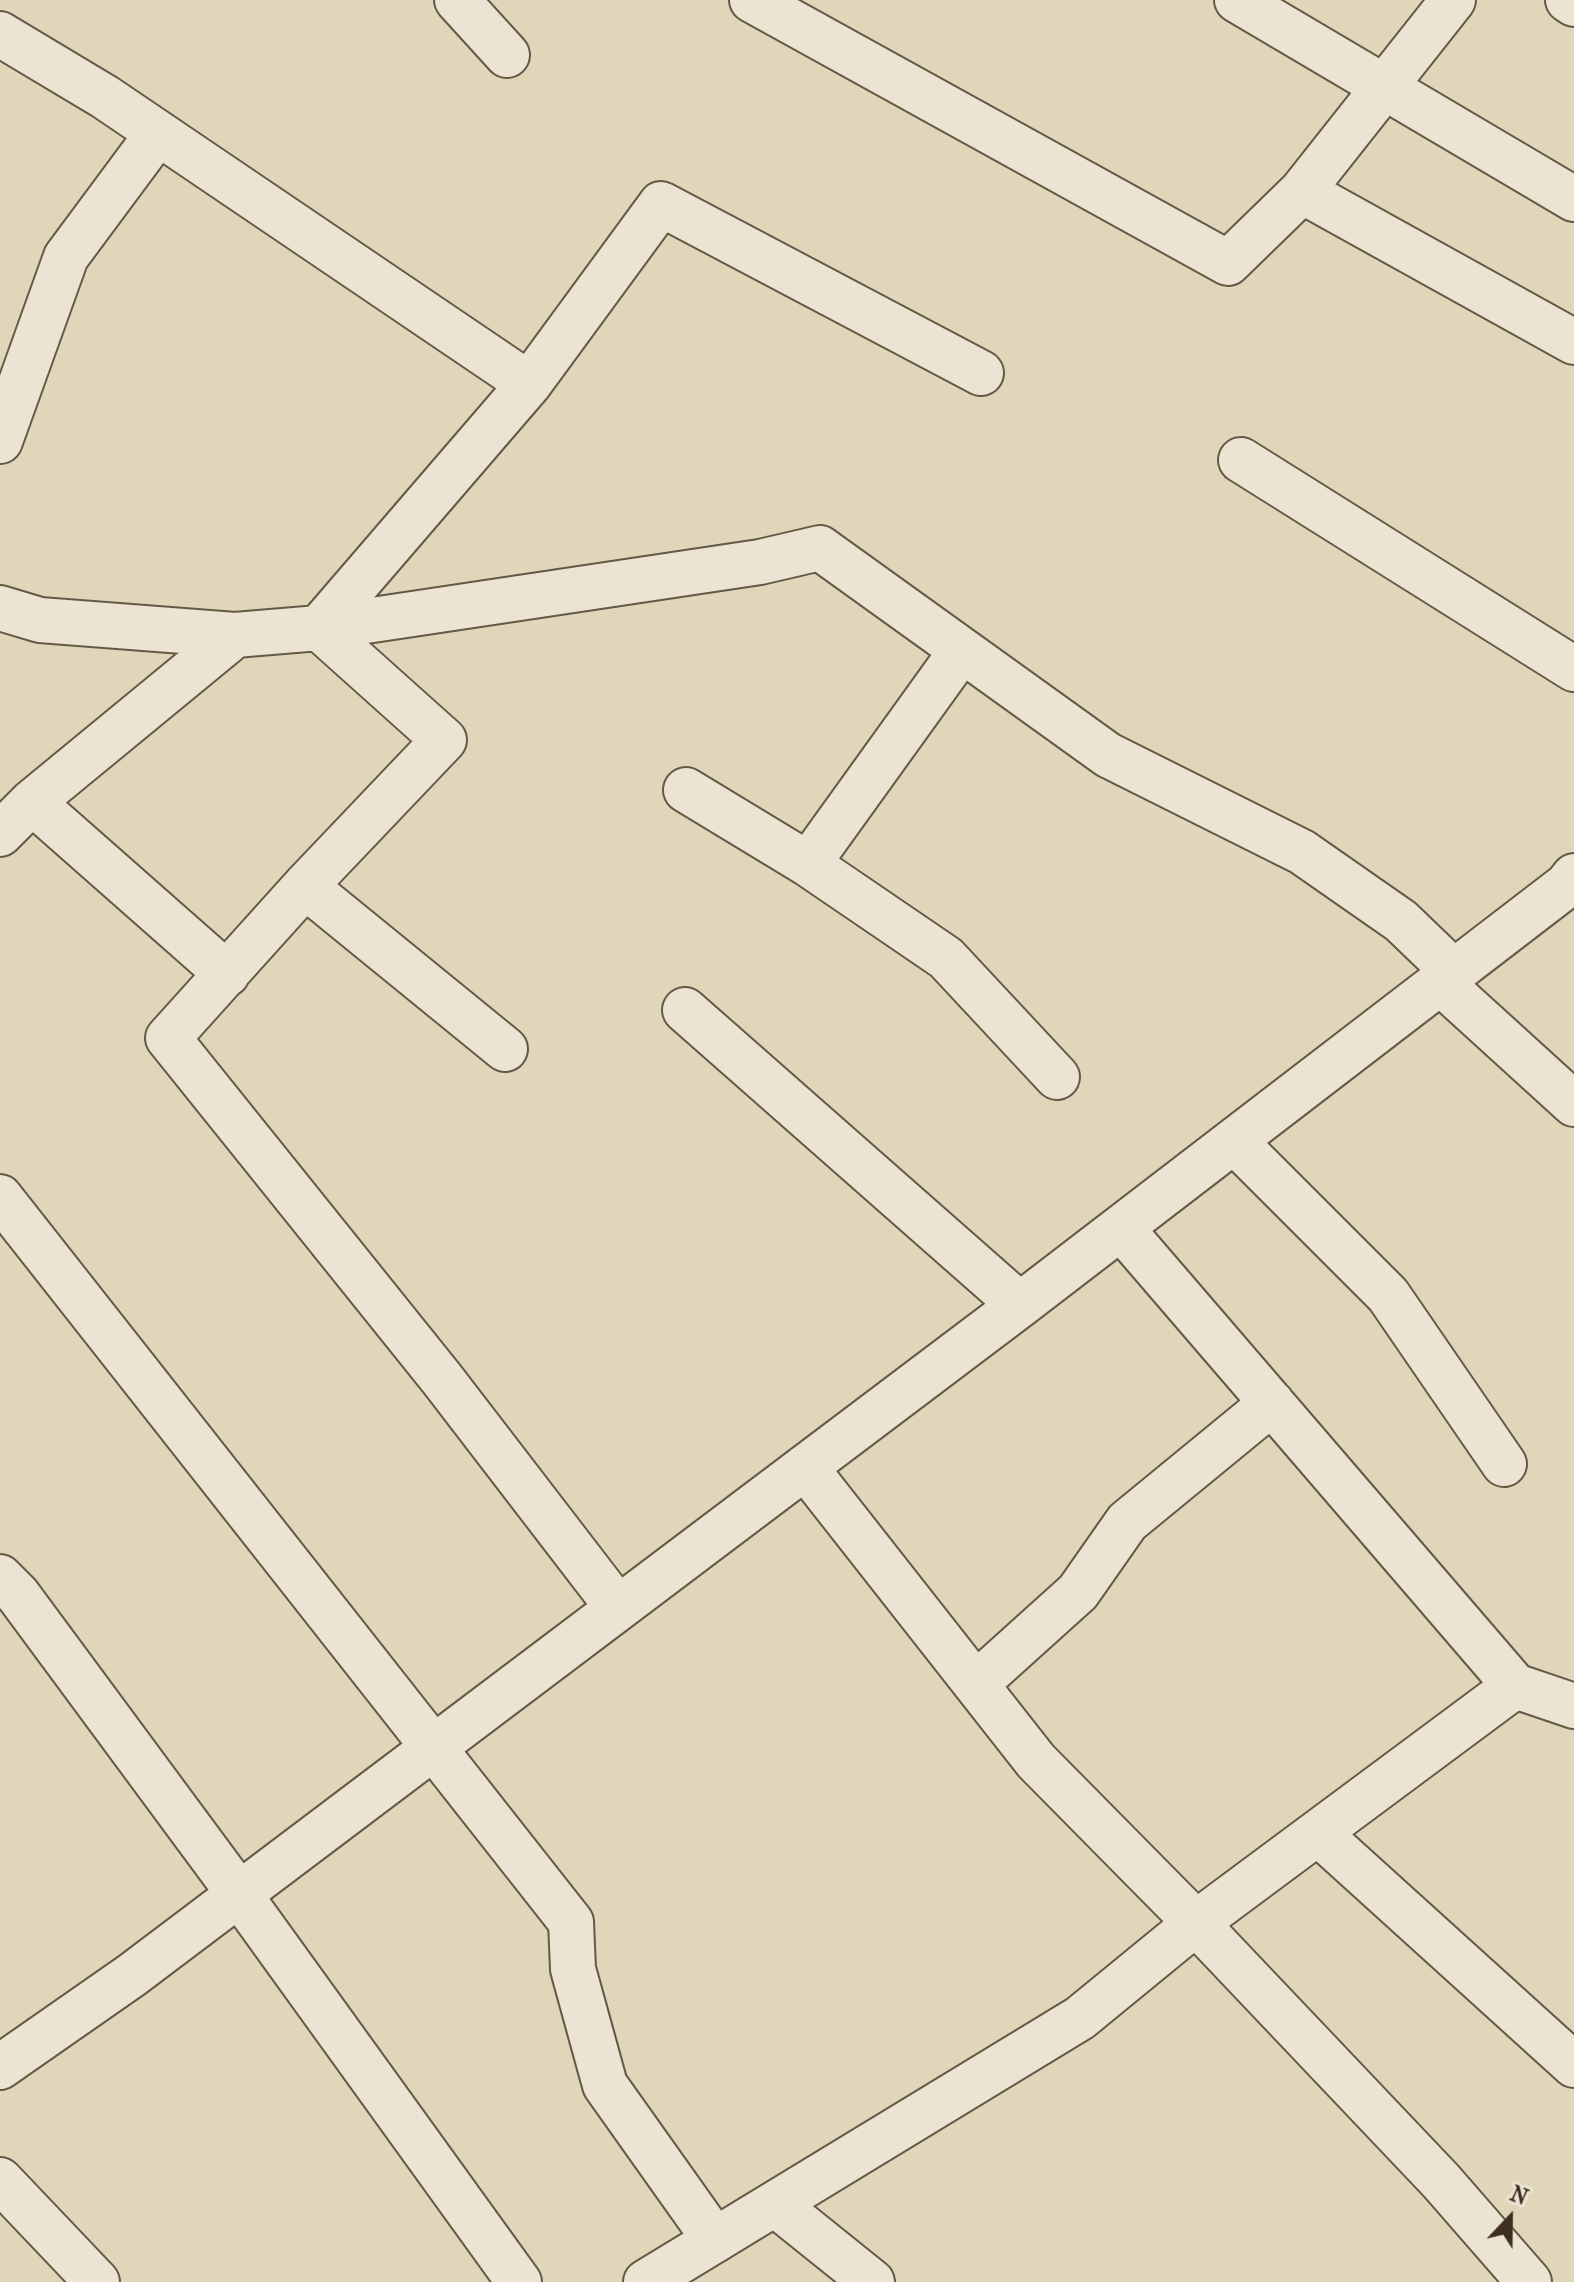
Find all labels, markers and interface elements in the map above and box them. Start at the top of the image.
north arrow [1470,2178,1550,2258]
text: N [1506,2181,1532,2211]

